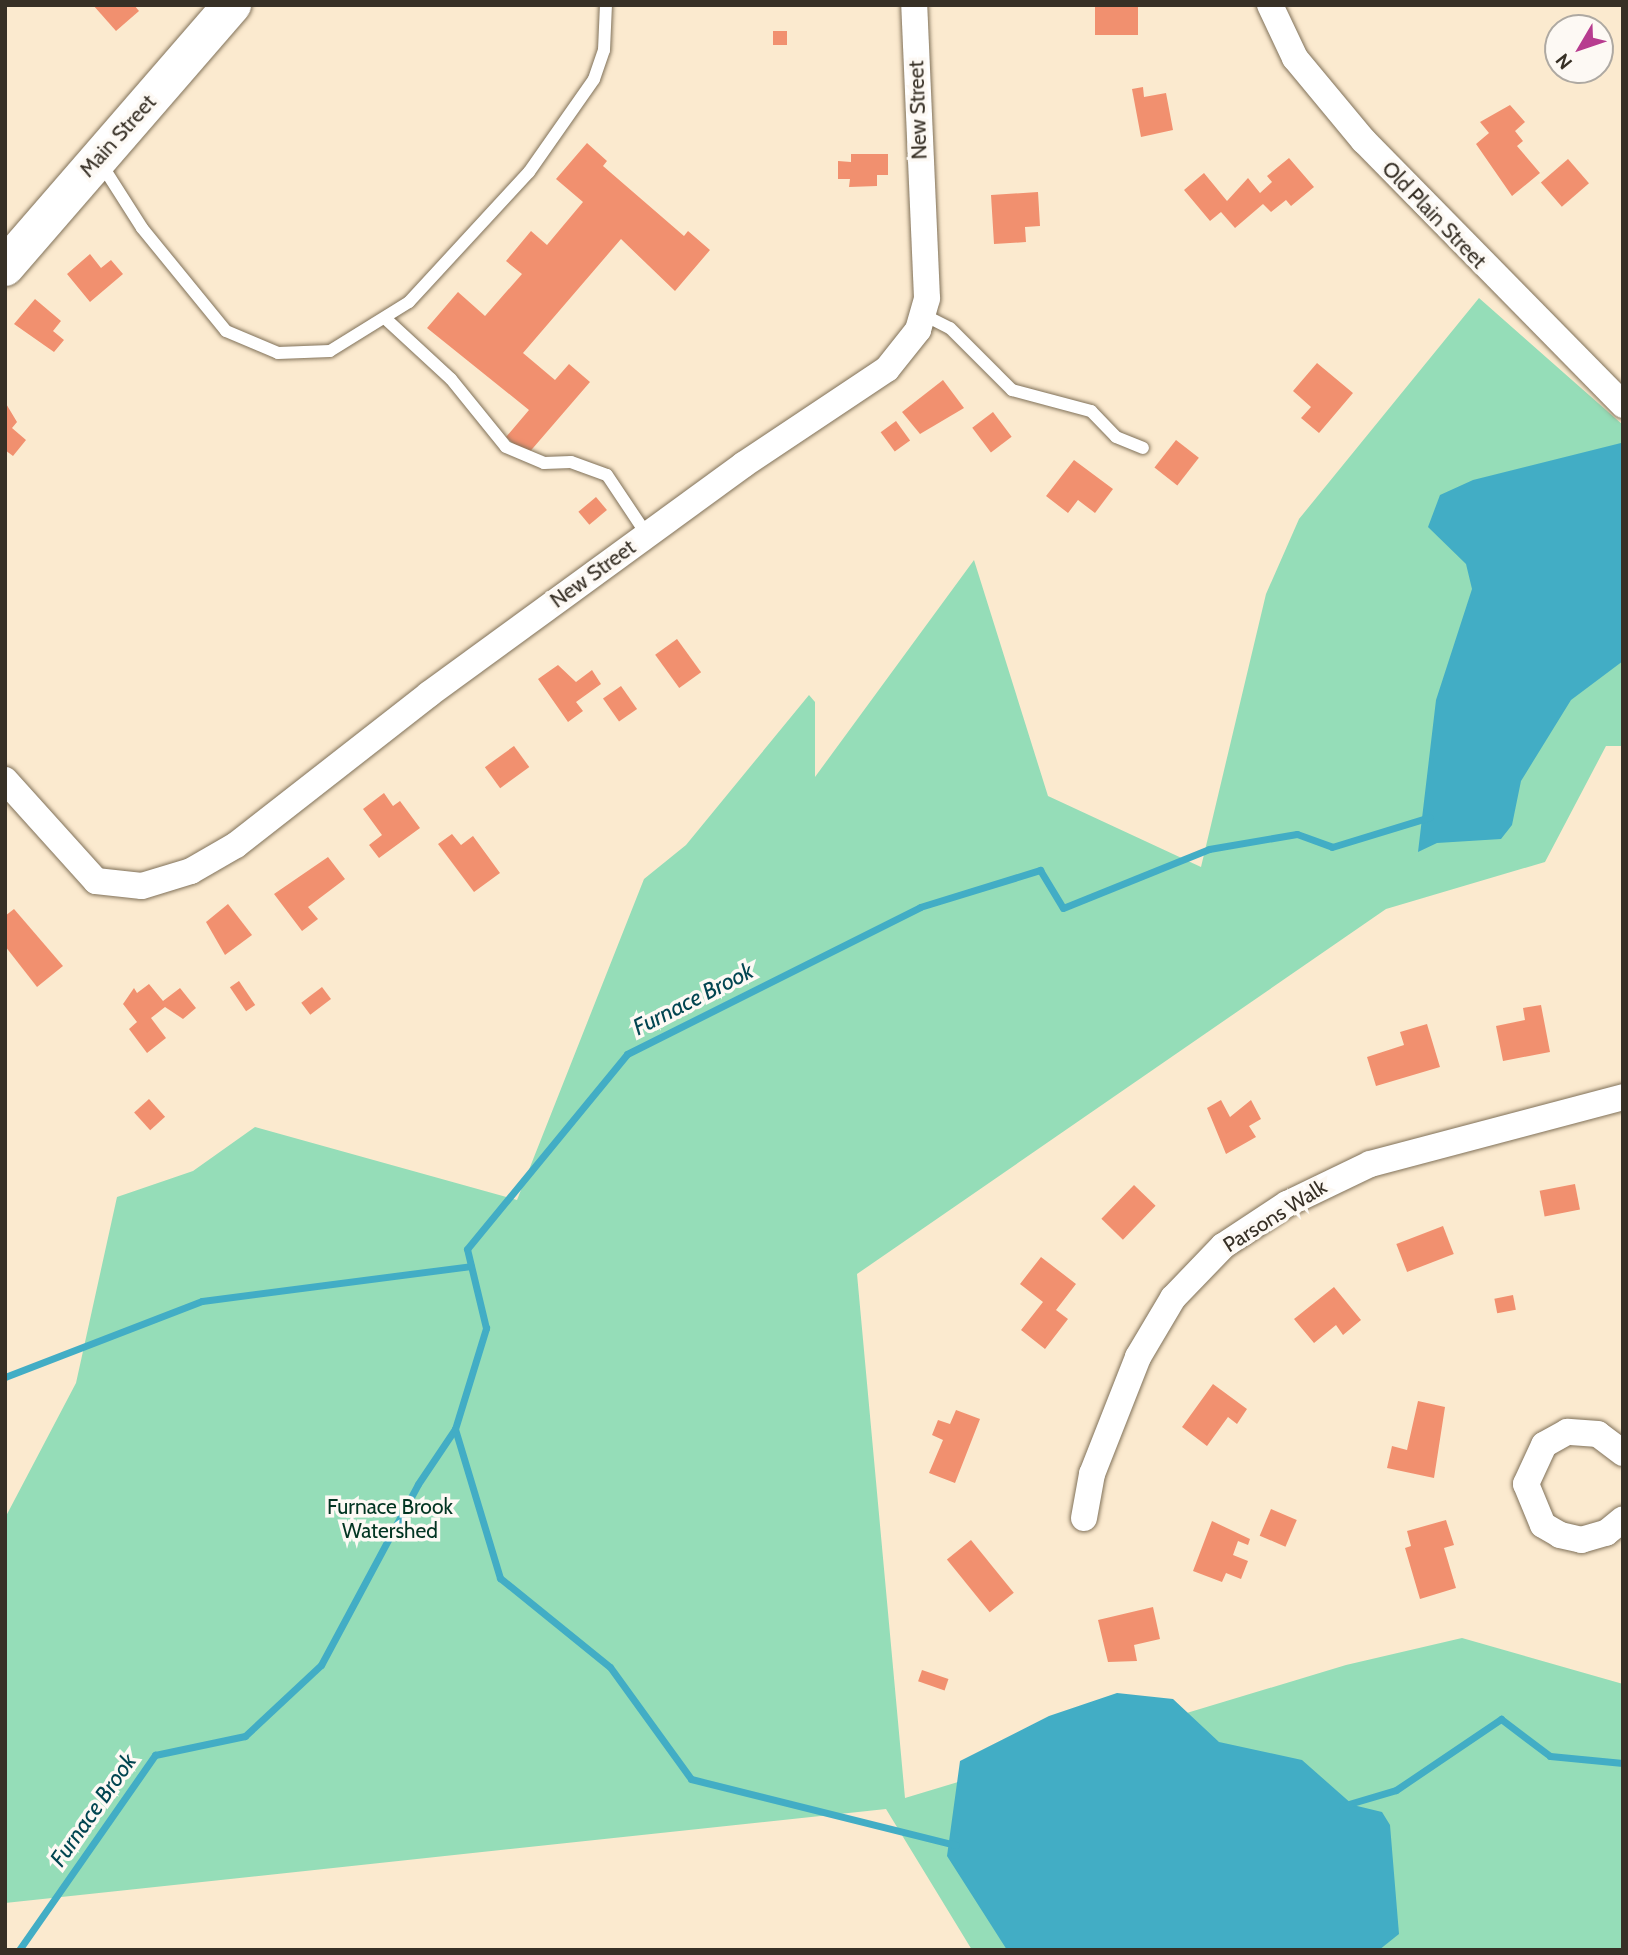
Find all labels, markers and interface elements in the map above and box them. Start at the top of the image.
north arrow [1544,14,1614,84]
text: N [1551,49,1577,74]
street label: New Street [904,60,932,160]
street label: Main Street [75,90,161,182]
street label: Old Plain Street [1377,156,1491,274]
street label: New Street [545,535,641,613]
water label: Furnace Brook [628,957,758,1041]
street label: Parsons Walk [1219,1174,1331,1258]
park label: Furnace Brook Watershed [327,1494,453,1544]
water label: Furnace Brook [44,1748,142,1872]

